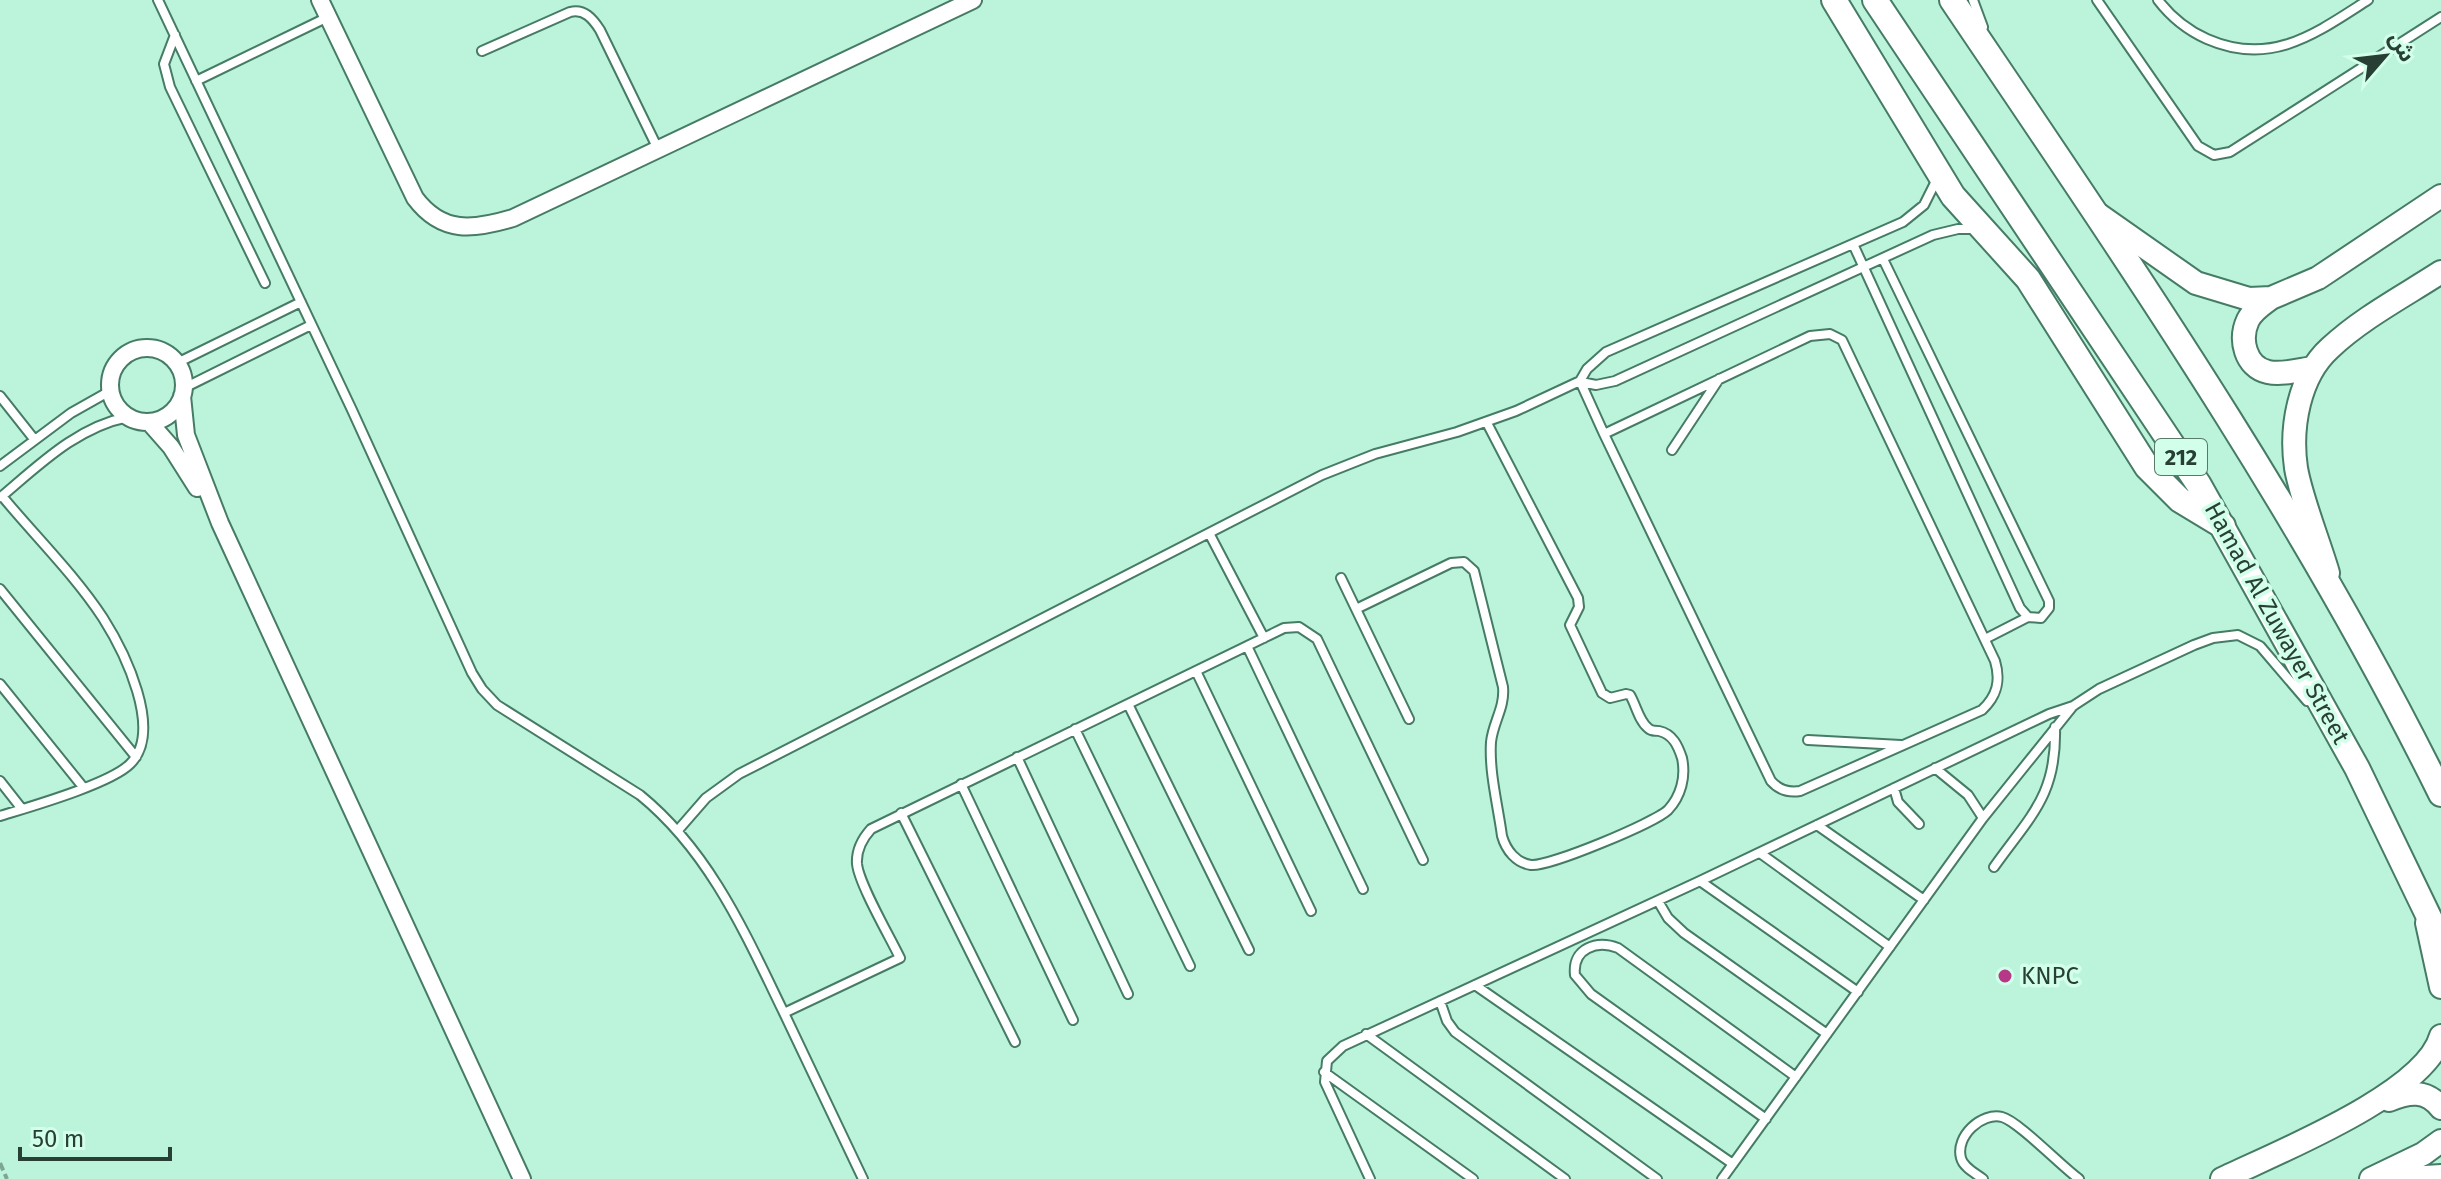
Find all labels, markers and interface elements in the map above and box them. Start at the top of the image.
north arrow [2345,16,2425,96]
text: ش [2383,27,2421,66]
road number: 212 [2155,439,2207,475]
street label: Hamad Al Zuwayer Street [2199,497,2355,749]
place label: KNPC [2021,962,2079,990]
marker: KNPC [1996,967,2014,985]
scale bar [20,1111,170,1161]
text: 50 m [32,1125,84,1153]

